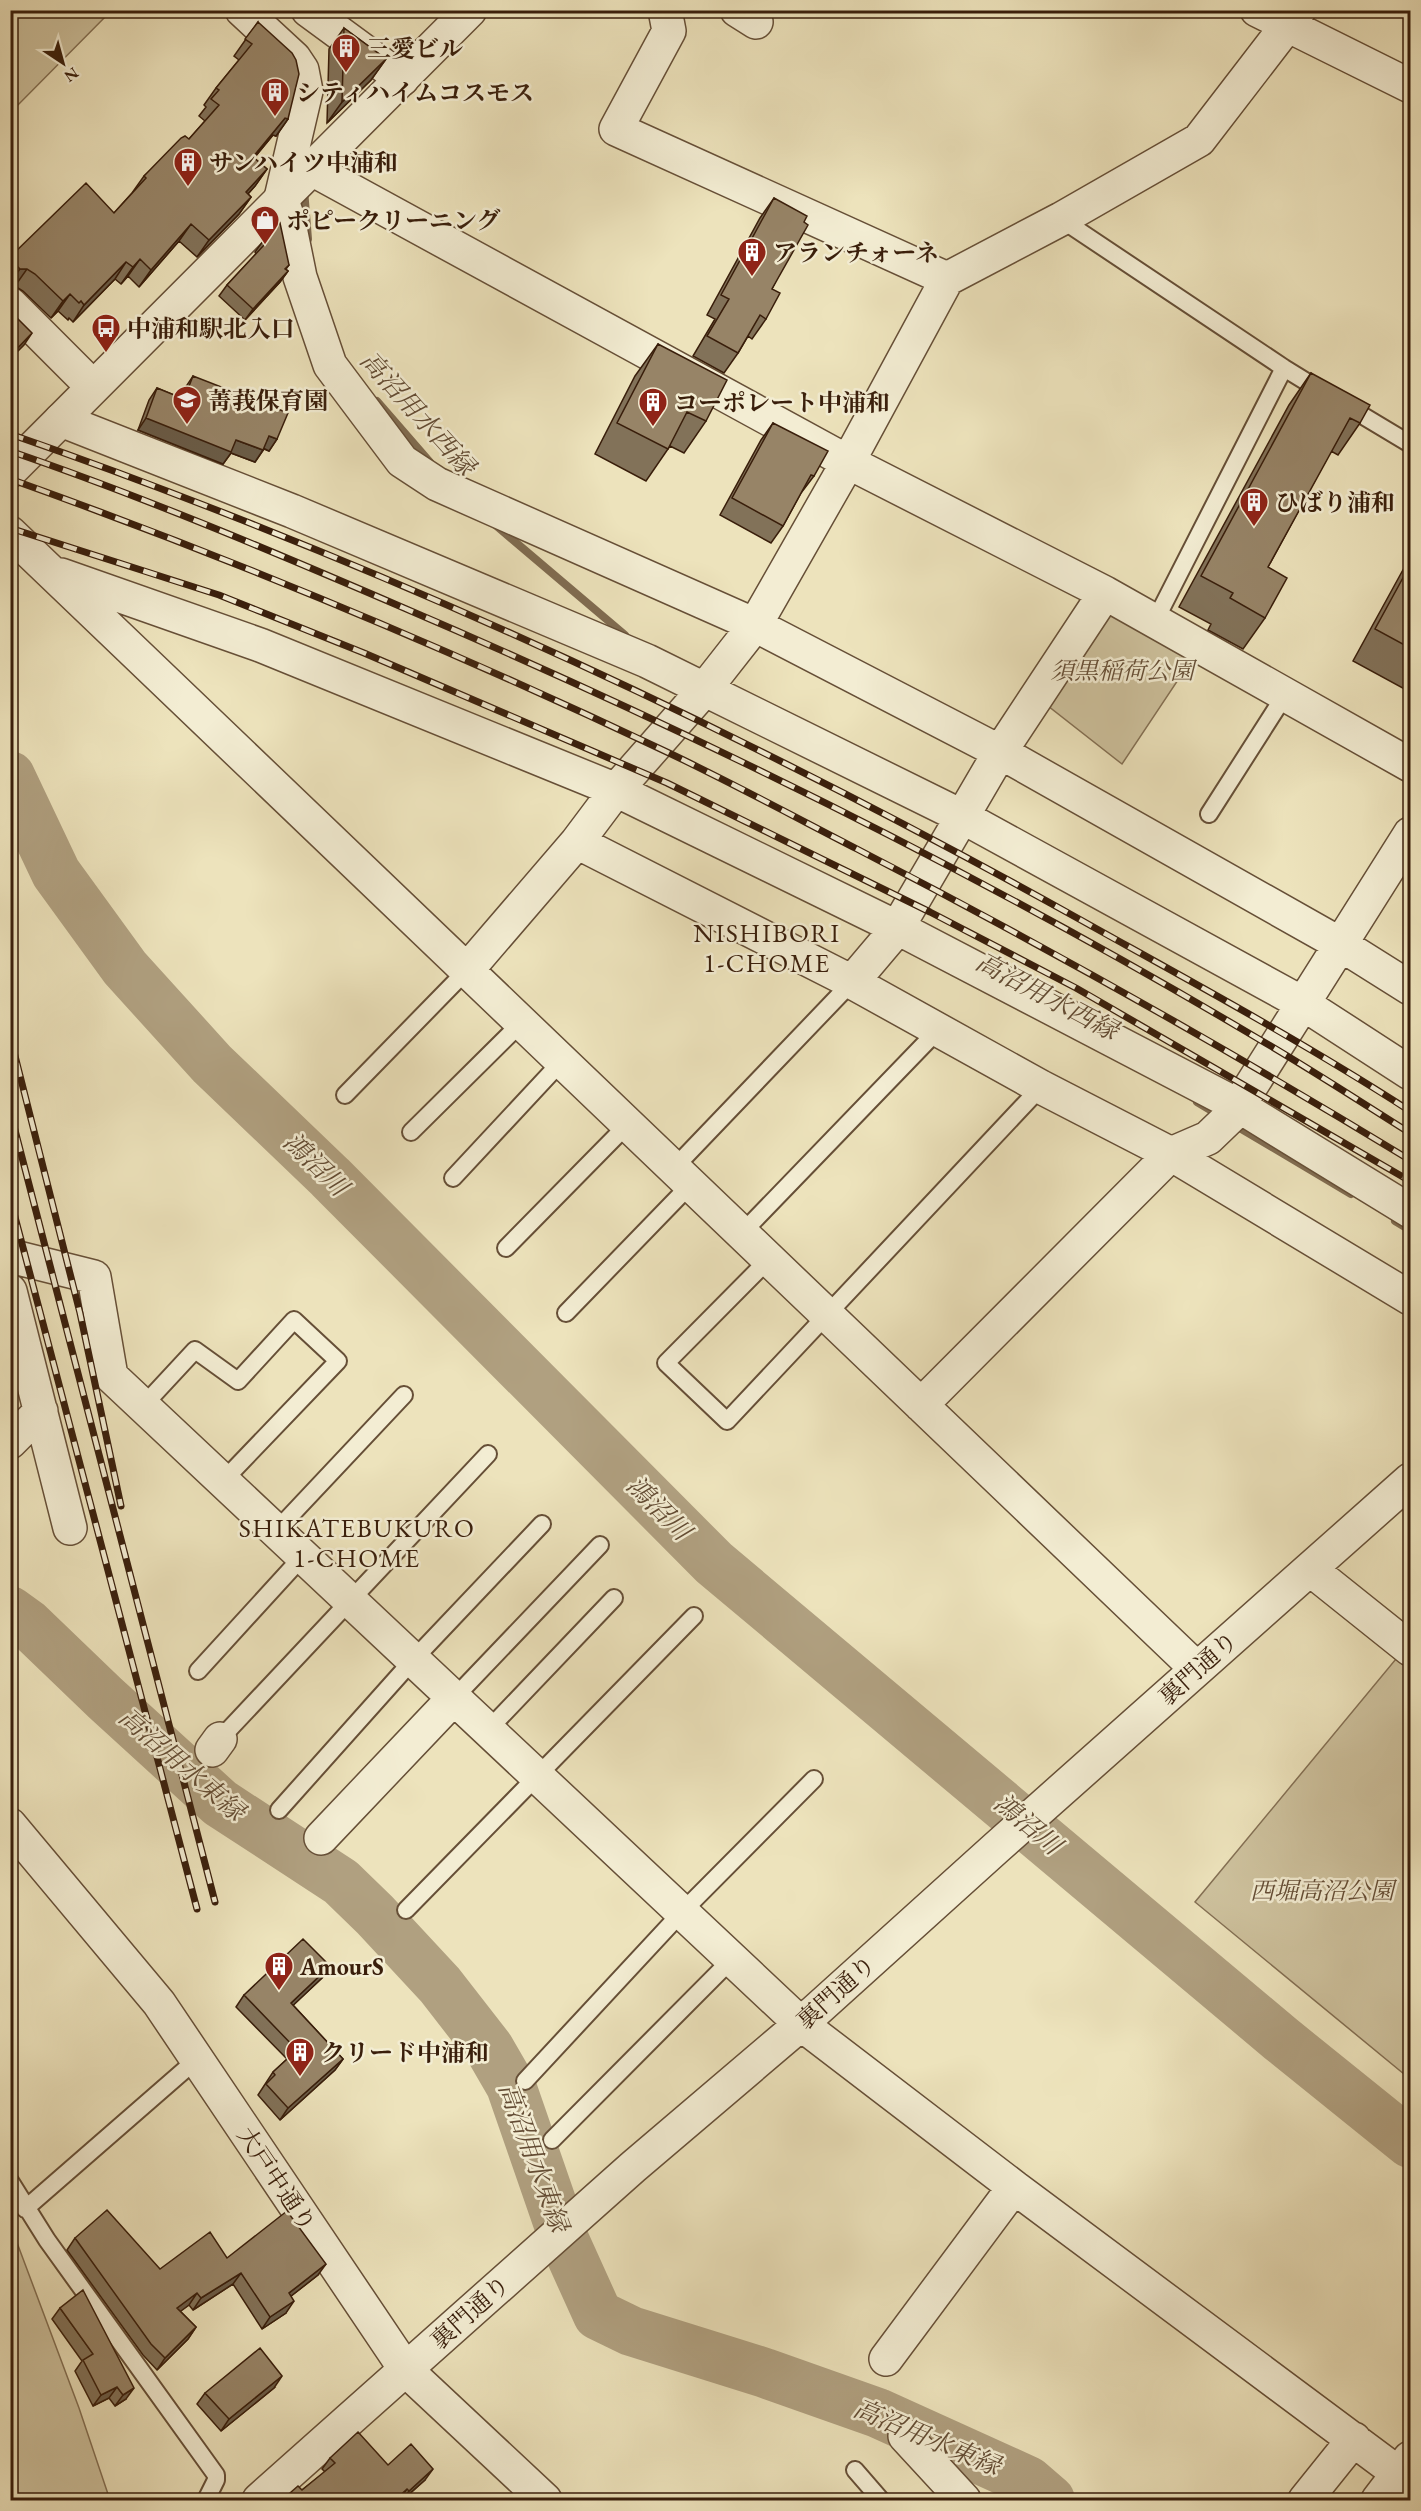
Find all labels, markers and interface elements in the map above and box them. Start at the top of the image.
building icon: 三愛ビル [330,32,362,74]
north arrow [33,33,93,93]
place label: 三愛ビル [367,33,463,64]
text: N [60,62,83,87]
building icon: シティハイムコスモス [259,76,291,118]
place label: シティハイムコスモス [296,77,534,108]
building icon: サンハイツ中浦和 [172,146,204,188]
place label: サンハイツ中浦和 [209,147,398,178]
shop icon: ポピークリーニング [249,204,281,246]
place label: ポピークリーニング [286,205,501,236]
building icon: アランチォーネ [736,236,768,278]
place label: アランチォーネ [773,237,939,268]
bus stop icon: 中浦和駅北入口 [90,312,122,354]
place label: 中浦和駅北入口 [127,313,295,344]
water label: 高沼用水西縁 [353,344,485,485]
school or university icon: 菁莪保育園 [171,384,203,426]
place label: 菁莪保育園 [208,385,328,416]
building icon: コーポレート中浦和 [637,386,669,428]
place label: コーポレート中浦和 [674,387,890,418]
building icon: ひばり浦和 [1238,486,1270,528]
place label: ひばり浦和 [1275,487,1395,518]
park label: 須黒稲荷公園 [1050,655,1198,686]
district label: NISHIBORI 1-CHOME [693,916,841,980]
water label: 高沼用水西縁 [970,944,1126,1049]
water label: 鴻沼川 [276,1125,358,1205]
water label: 鴻沼川 [619,1468,701,1550]
district label: SHIKATEBUKURO 1-CHOME [239,1511,475,1575]
street label: 裏門通り [1152,1624,1244,1712]
water label: 高沼用水東縁 [112,1700,254,1830]
water label: 鴻沼川 [987,1786,1071,1864]
park label: 西堀高沼公園 [1250,1875,1398,1906]
street label: 裏門通り [790,1948,882,2036]
building icon: AmourS [263,1950,295,1992]
place label: AmourS [299,1951,384,1982]
building icon: クリード中浦和 [284,2036,316,2078]
place label: クリード中浦和 [321,2037,489,2068]
water label: 高沼用水東縁 [491,2078,578,2239]
street label: 大戸中通り [231,2121,323,2237]
street label: 裏門通り [424,2268,516,2356]
water label: 高沼用水東縁 [849,2391,1008,2484]

